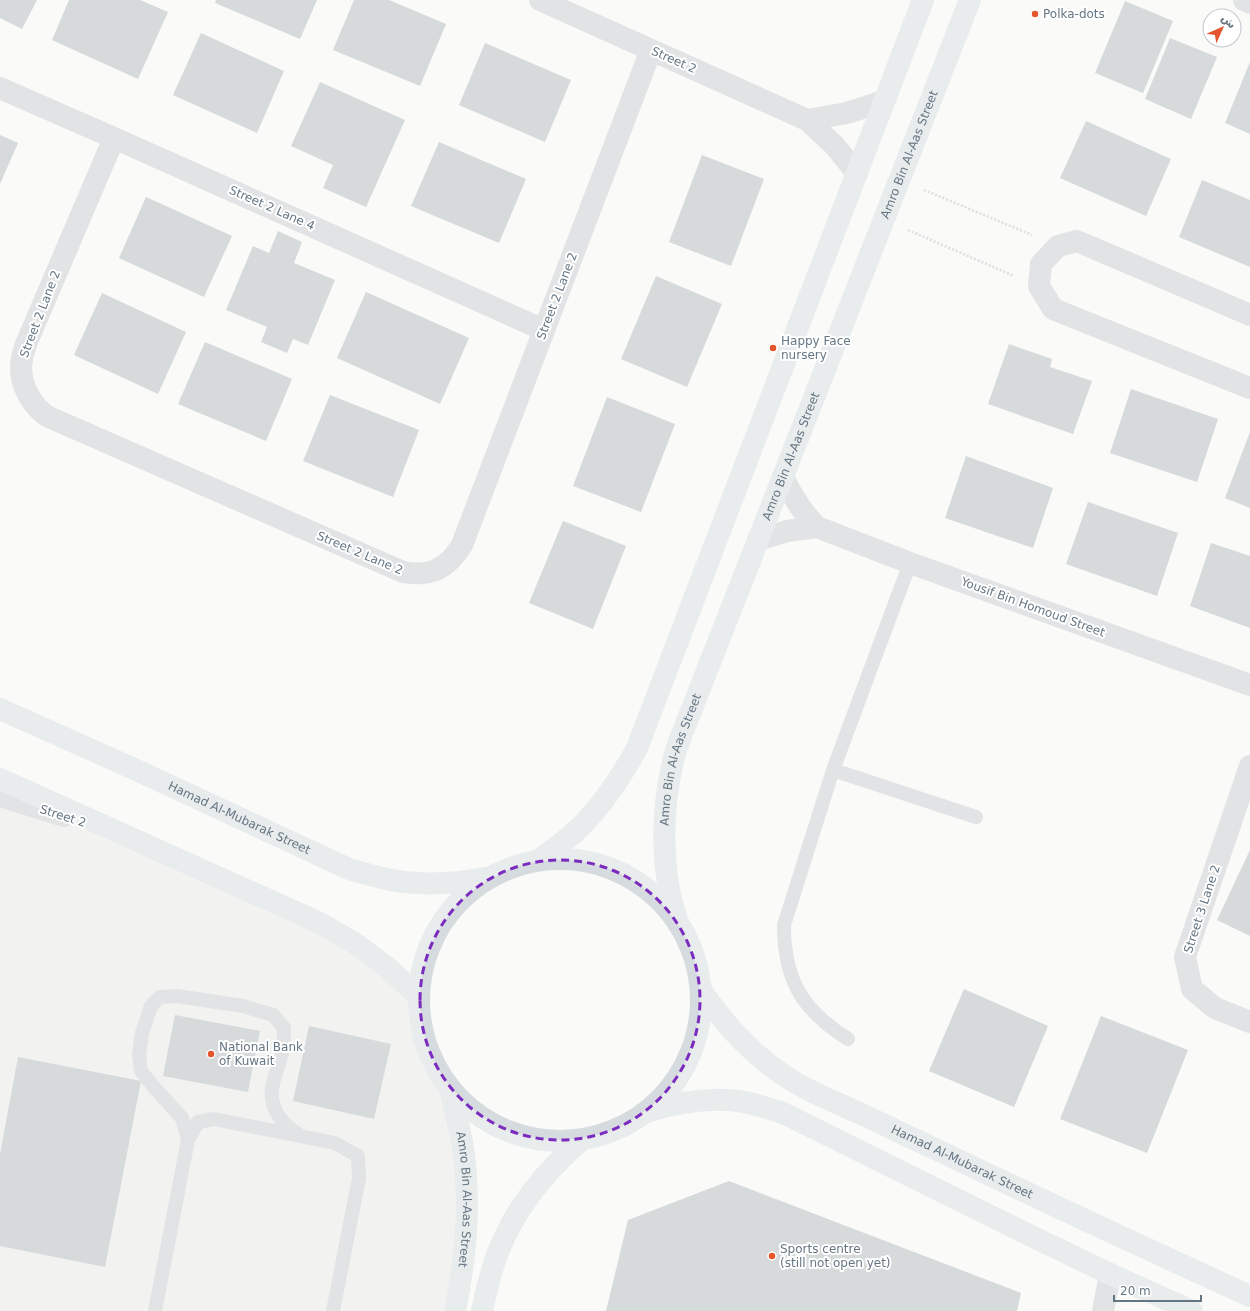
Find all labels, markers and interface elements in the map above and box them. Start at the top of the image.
place label: Polka-dots [1043,7,1105,21]
north arrow [1202,8,1242,48]
marker: Polka-dots [1030,9,1040,19]
text: ش [1219,11,1239,31]
street label: Street 2 [649,44,699,76]
street label: Amro Bin Al-Aas Street [878,88,941,221]
street label: Street 2 Lane 4 [227,183,317,233]
street label: Street 2 Lane 2 [534,250,580,342]
street label: Street 2 Lane 2 [17,268,63,360]
place label: Happy Face nursery [781,334,851,362]
marker: Happy Face nursery [768,343,778,353]
street label: Amro Bin Al-Aas Street [760,390,823,522]
street label: Street 2 Lane 2 [315,529,405,577]
street label: Yousif Bin Homoud Street [958,574,1107,640]
street label: Amro Bin Al-Aas Street [658,691,704,826]
street label: Hamad Al-Mubarak Street [166,779,313,857]
street label: Street 2 [38,802,88,830]
street label: Street 3 Lane 2 [1181,863,1223,955]
place label: National Bank of Kuwait [219,1040,303,1068]
marker: National Bank of Kuwait [206,1049,216,1059]
street label: Hamad Al-Mubarak Street [889,1122,1036,1202]
street label: Amro Bin Al-Aas Street [453,1130,474,1269]
place label: Sports centre (still not open yet) [780,1242,891,1270]
marker: Sports centre (still not open yet) [767,1251,777,1261]
scale bar [1114,1277,1201,1303]
text: 20 m [1120,1284,1151,1298]

